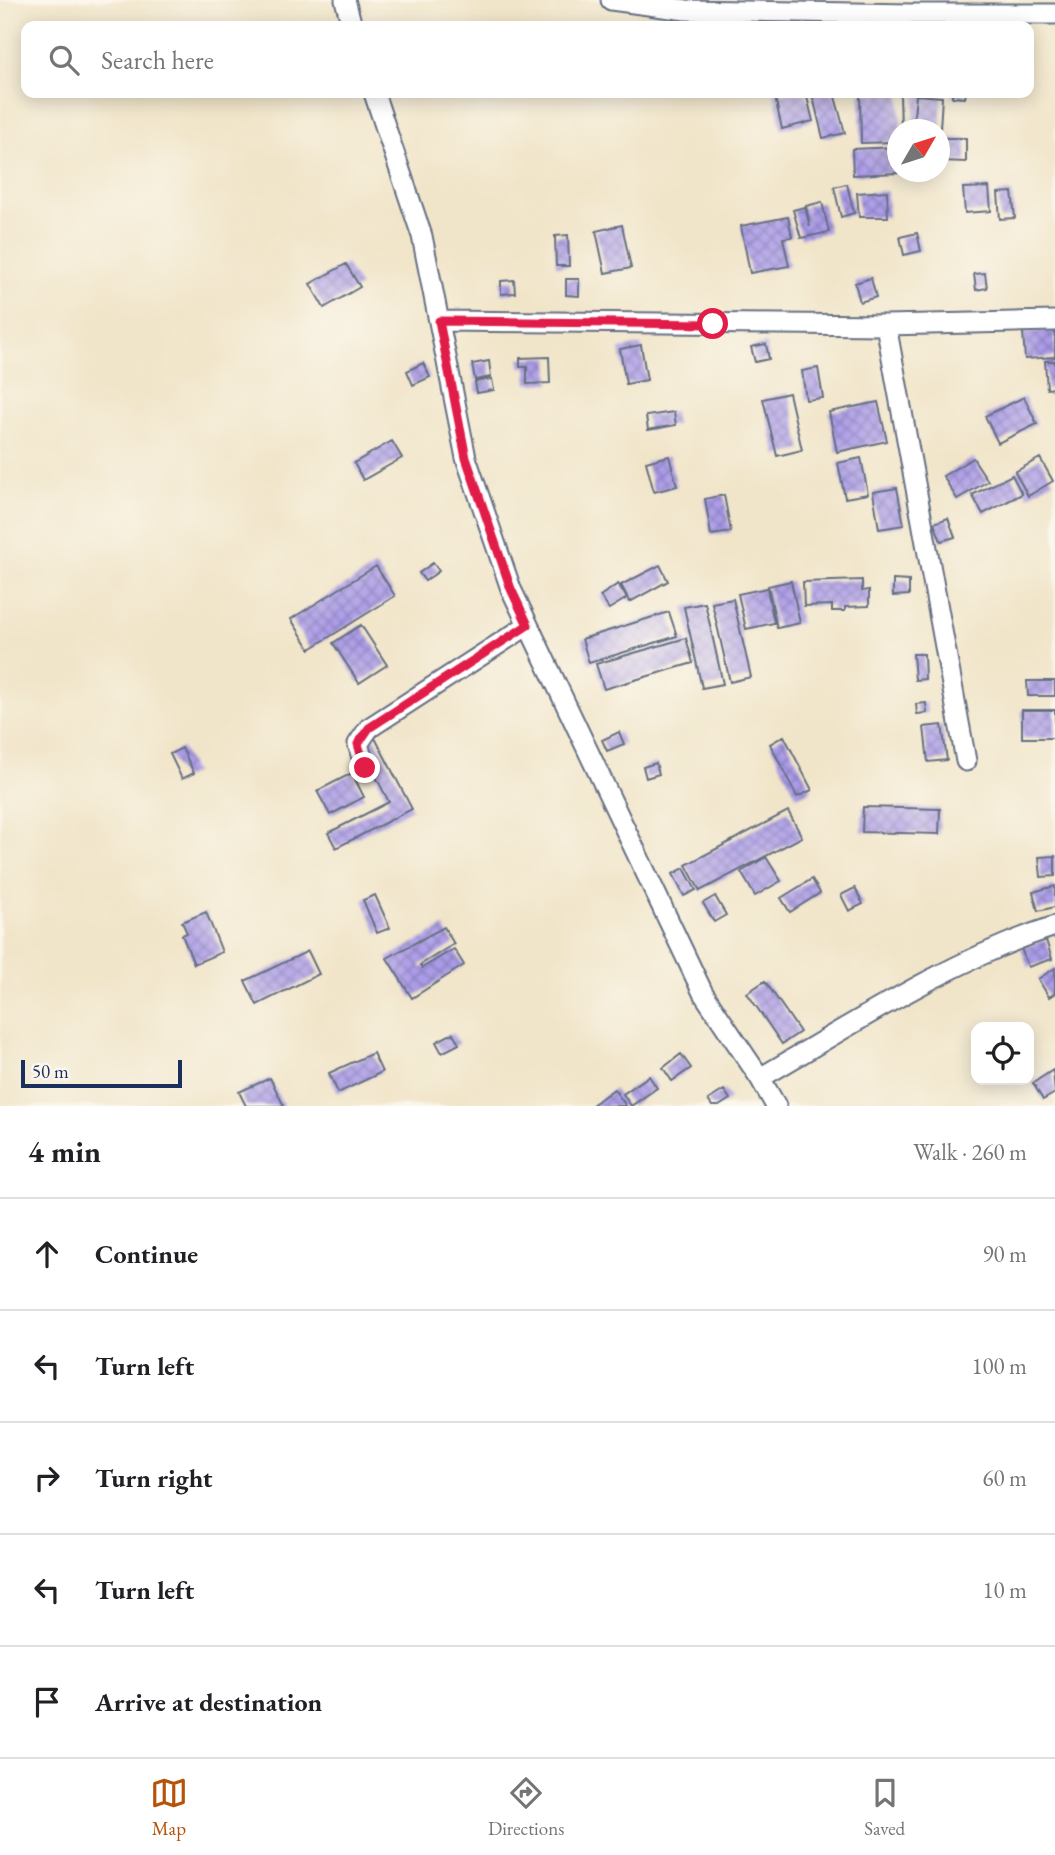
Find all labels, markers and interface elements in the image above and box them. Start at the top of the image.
search box [21,21,1034,98]
icon: search [45,41,83,79]
text: Search here [101,43,214,77]
north arrow [887,119,950,182]
route start [697,308,728,339]
route end [349,752,380,783]
map controls [971,1022,1034,1085]
button: locate [971,1022,1034,1085]
scale bar [21,1057,182,1089]
text: 50 m [32,1059,69,1084]
text: 4 min [28,1132,101,1171]
text: Walk · 260 m [913,1137,1027,1167]
icon: ahead [28,1235,66,1273]
text: Continue [95,1237,198,1271]
text: 90 m [982,1239,1027,1269]
icon: left [28,1347,66,1385]
text: Turn left [95,1349,194,1383]
text: 100 m [971,1351,1027,1381]
icon: right [28,1459,66,1497]
text: Turn right [95,1461,213,1495]
text: 60 m [982,1463,1027,1493]
icon: left [28,1571,66,1609]
text: Turn left [95,1573,194,1607]
text: 10 m [982,1575,1027,1605]
icon: arrive [28,1683,66,1721]
text: Arrive at destination [95,1685,322,1719]
tab: Map [150,1774,188,1841]
tab: Directions [488,1774,564,1841]
tab: Saved [864,1774,905,1841]

